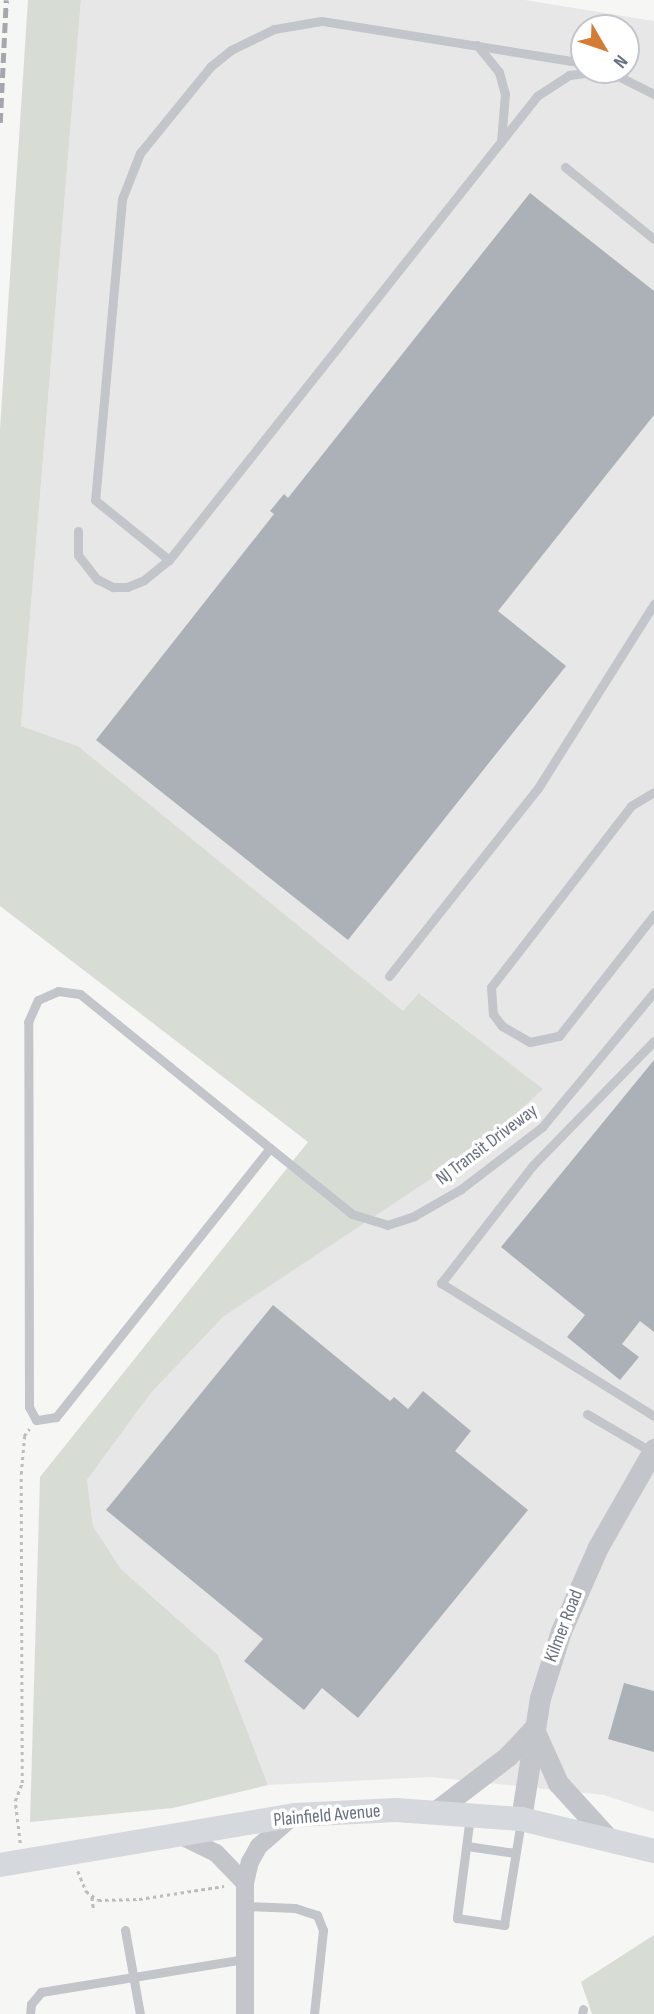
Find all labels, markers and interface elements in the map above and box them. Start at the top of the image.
north arrow [570,14,640,84]
text: N [608,50,632,72]
street label: NJ Transit Driveway [432,1100,542,1190]
street label: Kilmer Road [540,1587,588,1665]
street label: Plainfield Avenue [273,1800,381,1832]

